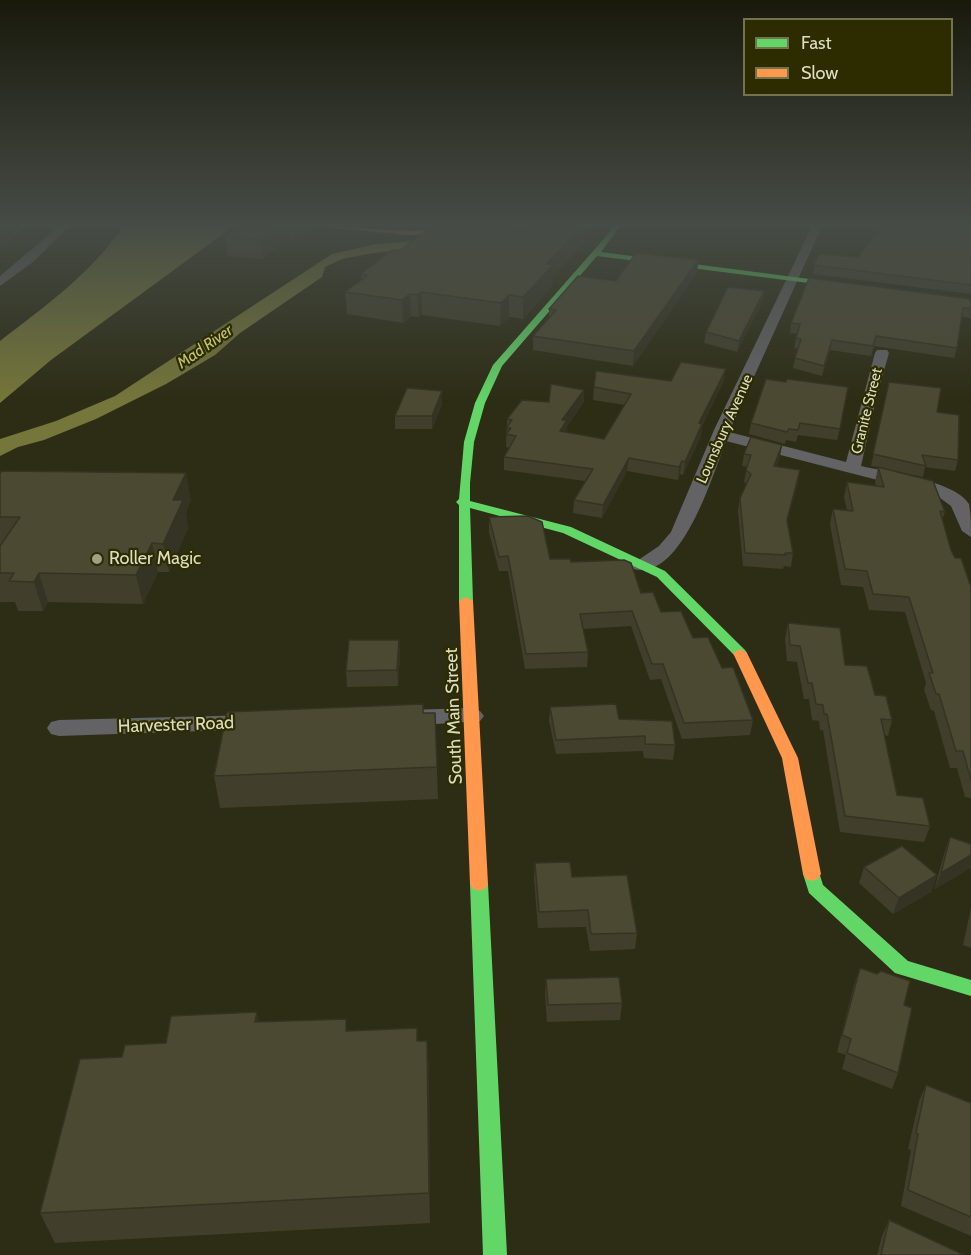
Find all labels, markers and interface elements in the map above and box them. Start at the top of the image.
legend [743,18,953,96]
text: Fast [801,32,832,54]
text: Slow [801,62,838,84]
water label: Mad River [173,321,237,373]
street label: Granite Street [848,366,886,456]
street label: Lounsbury Avenue [693,372,757,486]
place label: Roller Magic [109,548,201,570]
marker: Roller Magic [90,552,104,566]
street label: South Main Street [441,647,467,785]
street label: Harvester Road [118,712,234,738]

